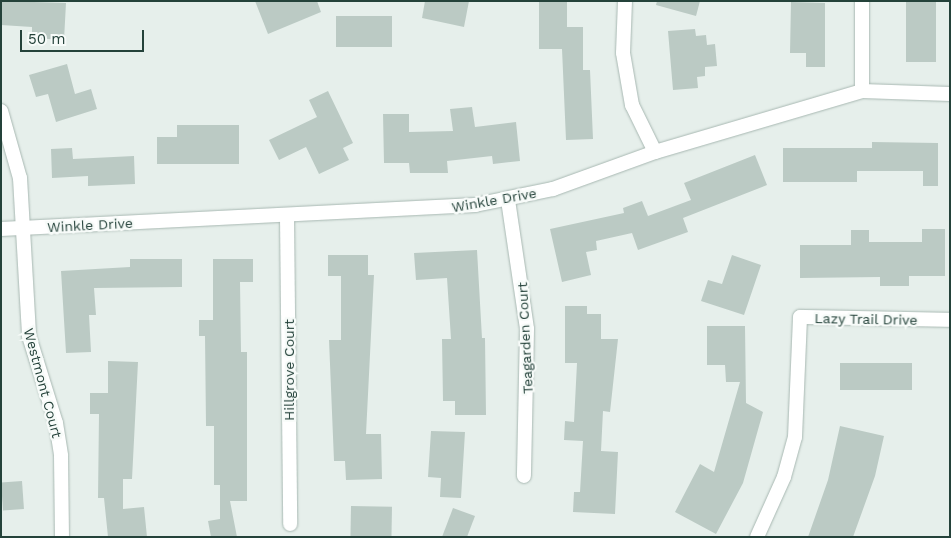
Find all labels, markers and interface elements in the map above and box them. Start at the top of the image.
scale bar [22,20,146,52]
text: 50 m [28,30,65,48]
street label: Winkle Drive [450,184,538,216]
street label: Winkle Drive [47,214,133,236]
street label: Teagarden Court [514,282,536,394]
street label: Lazy Trail Drive [814,310,918,328]
street label: Hillgrove Court [281,319,297,421]
street label: Westmont Court [20,326,66,440]

